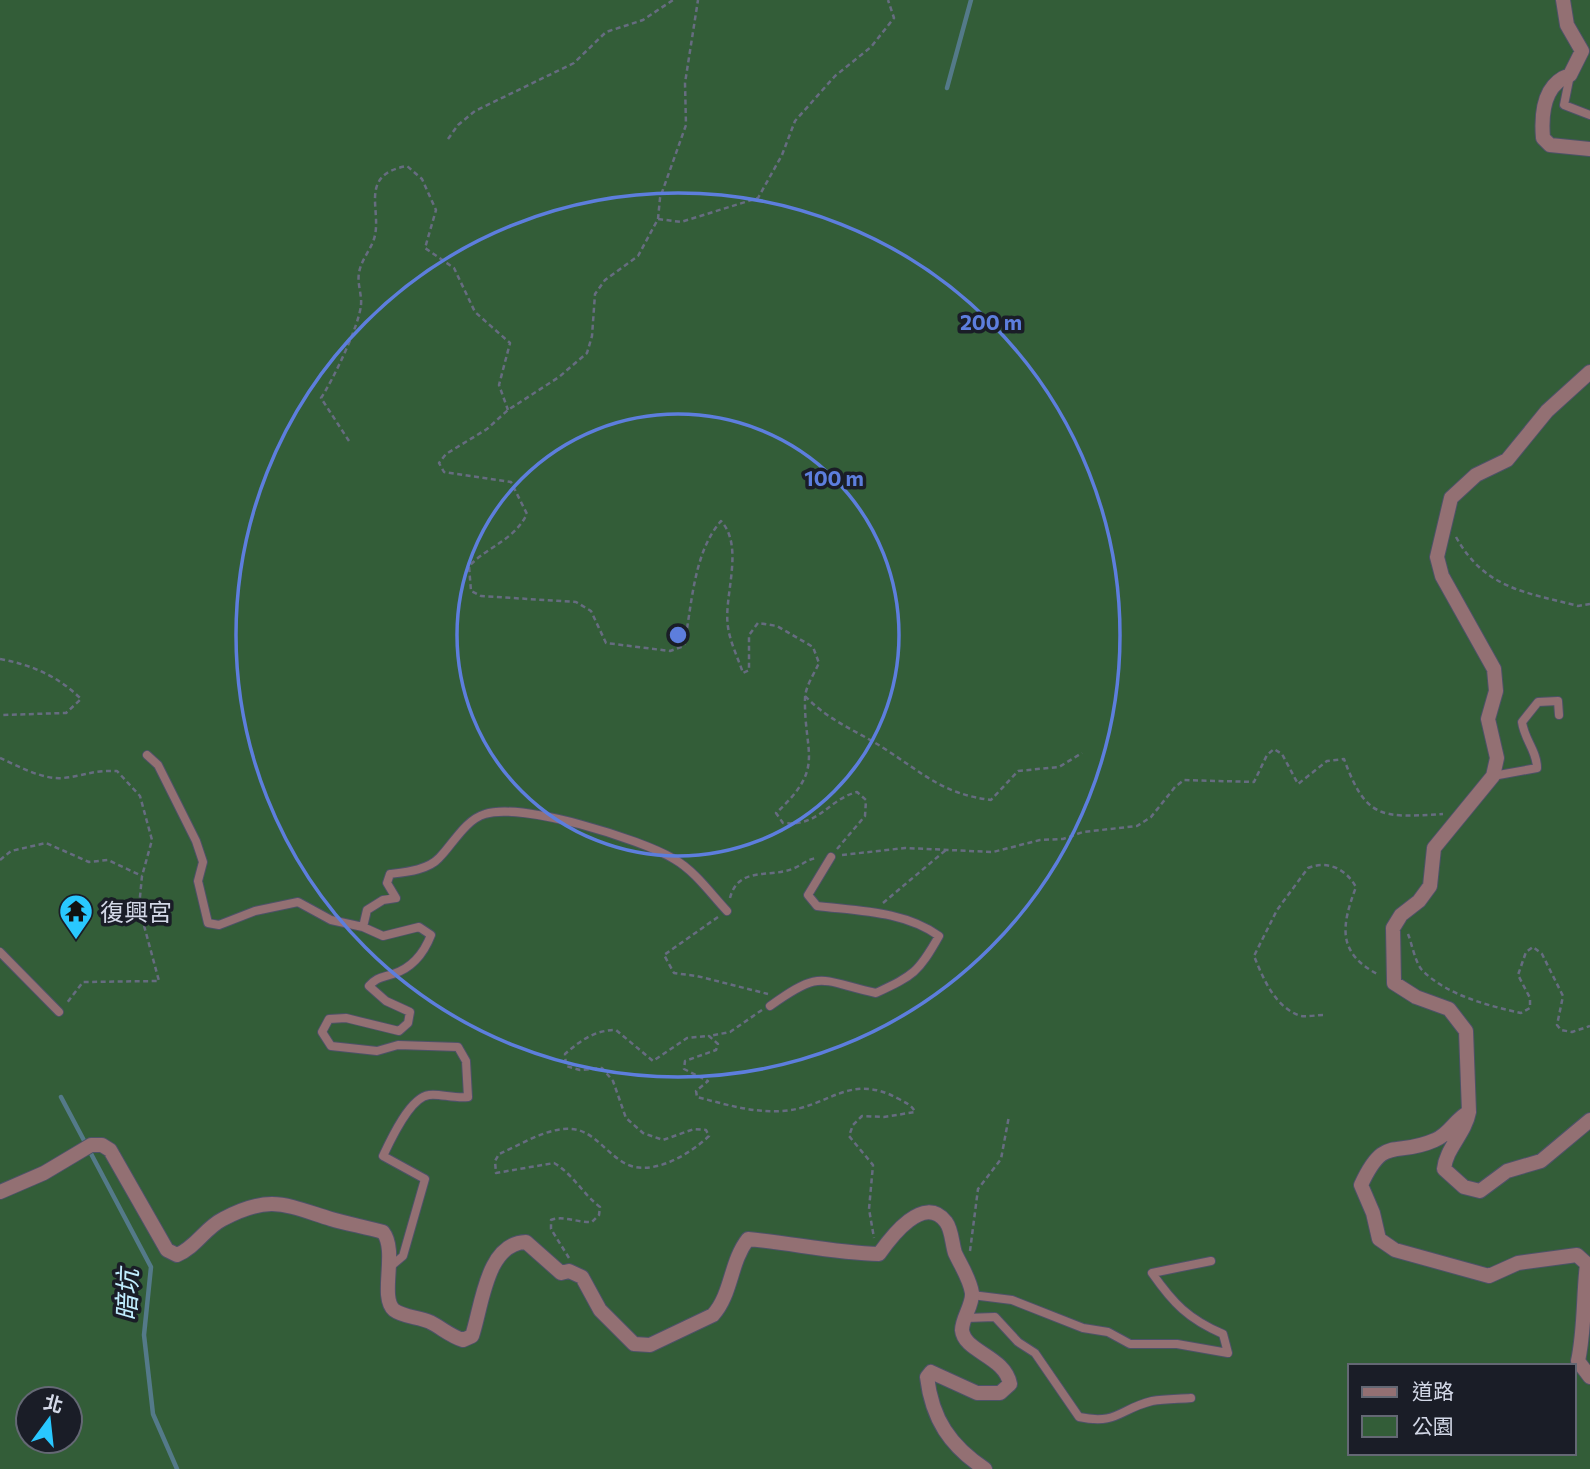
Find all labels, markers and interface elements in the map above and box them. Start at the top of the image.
text: 200 m [960,309,1022,334]
text: 100 m [804,465,864,490]
centre of rings [666,623,690,647]
temple icon: 復興宮 [57,892,95,941]
place label: 復興宮 [100,897,172,926]
water label: 暗坑 [110,1264,143,1322]
legend [1348,1364,1576,1455]
text: 道路 [1412,1378,1454,1403]
north arrow [14,1385,84,1455]
text: 北 [41,1390,66,1417]
text: 公園 [1412,1413,1454,1438]

